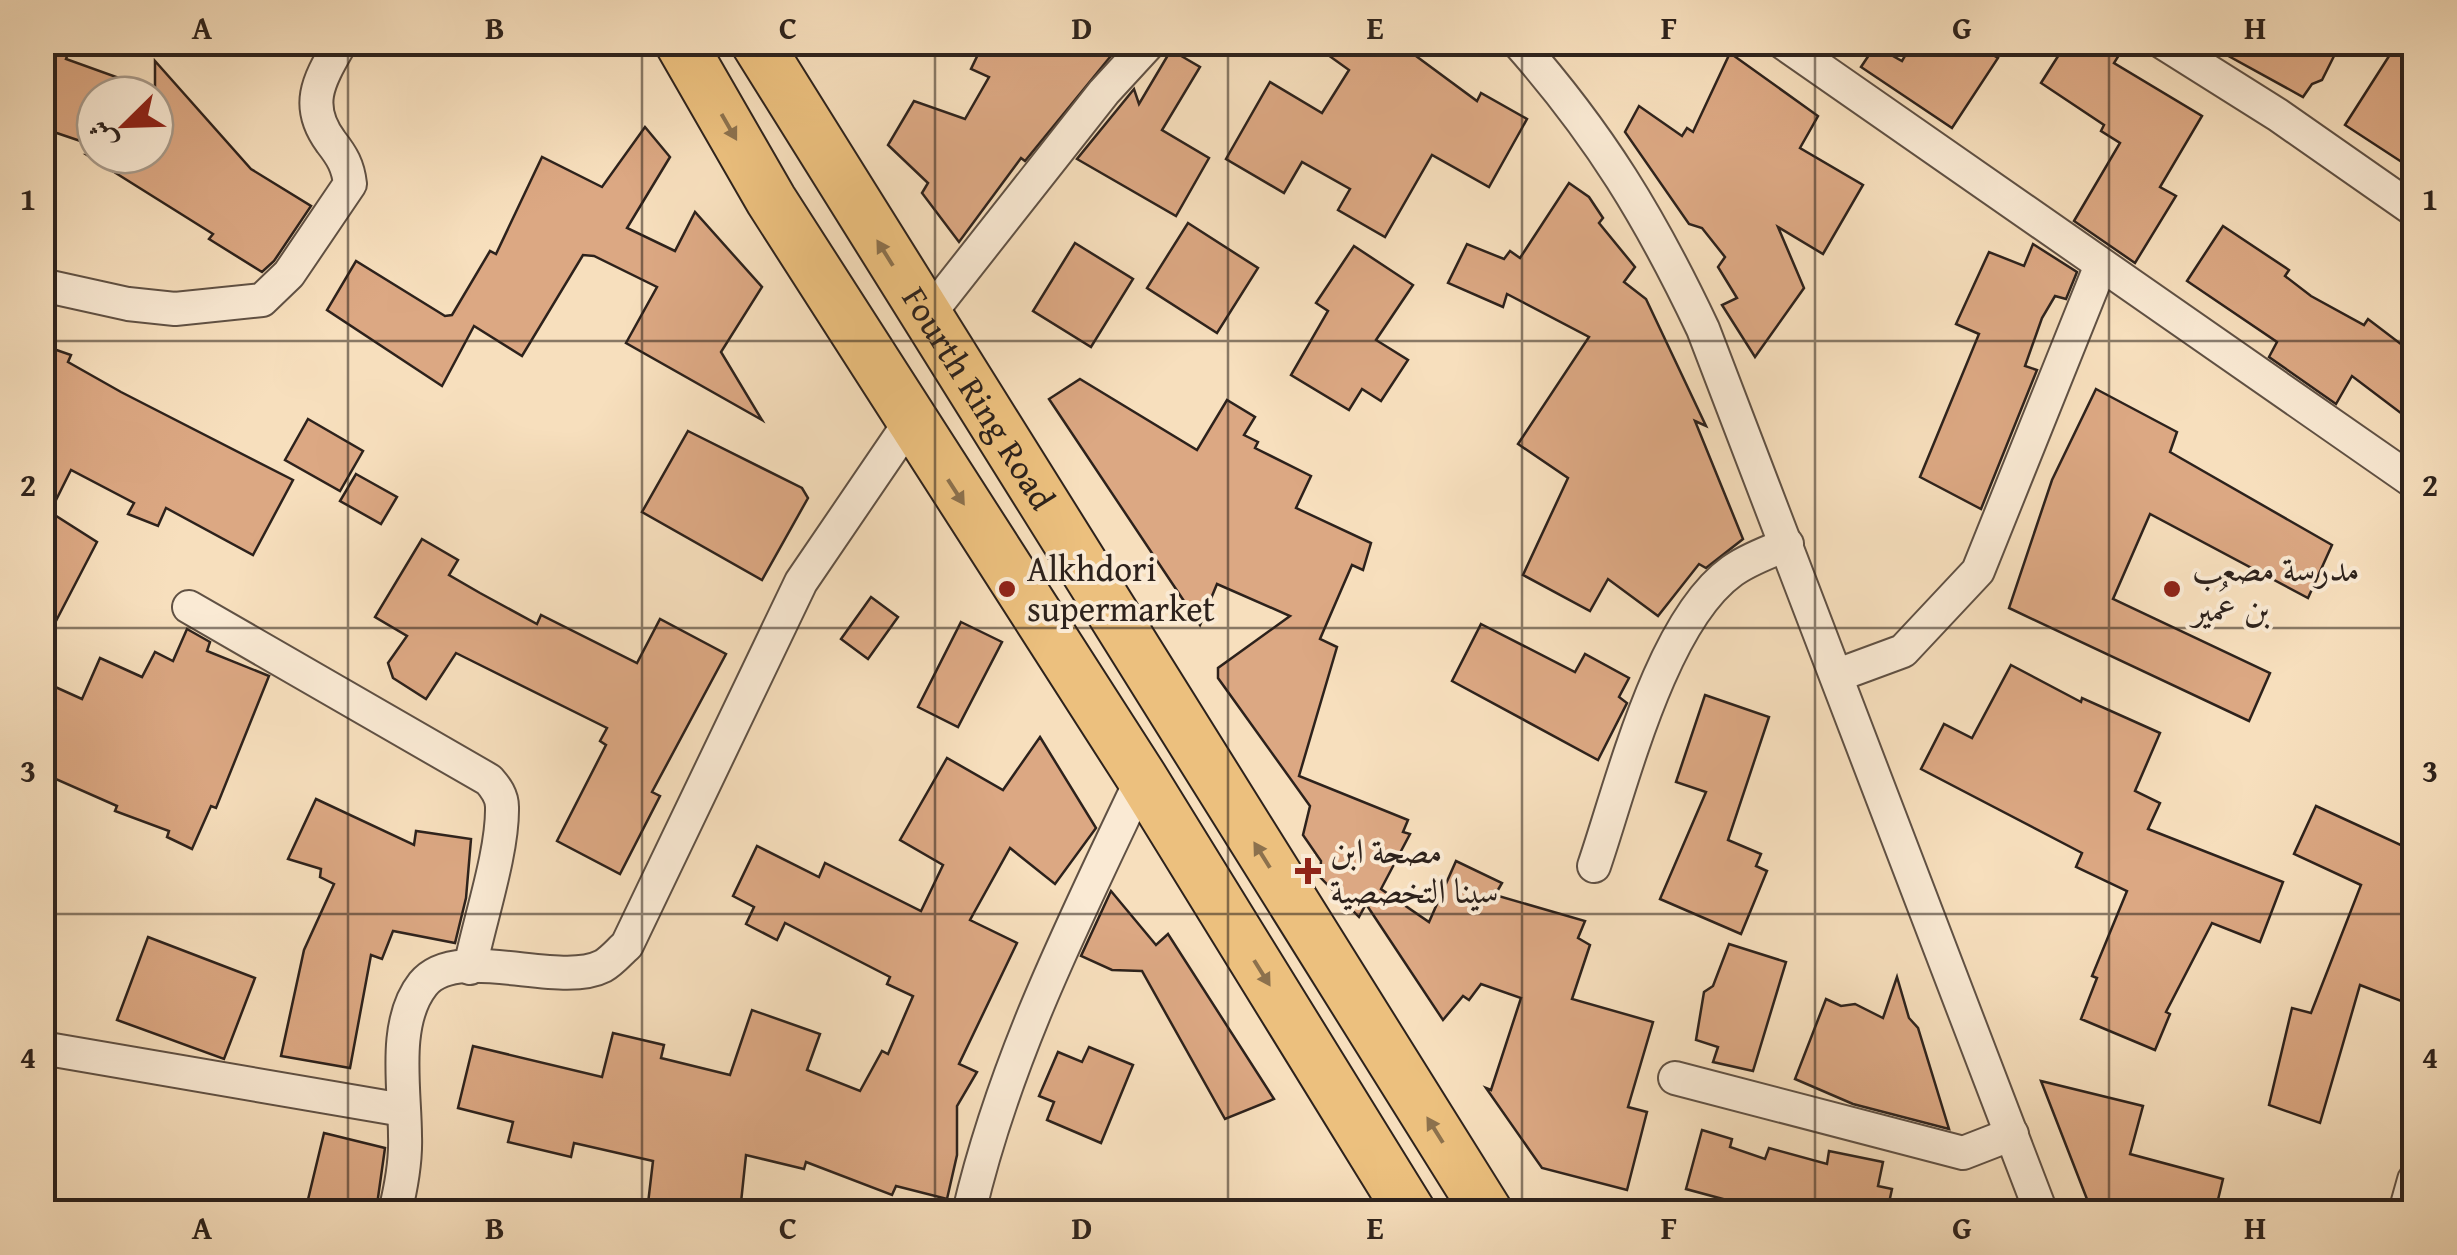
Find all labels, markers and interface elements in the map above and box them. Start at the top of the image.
text: A [192,4,213,51]
text: B [485,4,505,51]
text: C [779,4,797,51]
text: D [1072,4,1092,51]
text: E [1366,4,1384,51]
text: F [1661,4,1677,51]
text: G [1952,4,1972,51]
text: H [2244,4,2266,51]
north arrow [75,75,175,175]
one-way arrow [719,113,737,141]
text: ش [77,114,126,156]
text: 1 [20,175,36,222]
text: 1 [2422,175,2438,222]
one-way arrow [877,239,894,267]
street label: Fourth Ring Road [890,276,1068,520]
text: 2 [20,461,36,508]
text: 2 [2422,461,2438,508]
one-way arrow [946,478,964,506]
place label: Alkhdori supermarket [1027,543,1215,634]
place label: مدرسة مصعب بن عُمير [2189,543,2360,634]
marker: Alkhdori supermarket [996,578,1018,600]
marker: مدرسة مصعب بن عُمير [2161,578,2183,600]
text: 3 [20,747,36,794]
text: 3 [2422,747,2438,794]
place label: مصحة ابن سينا التخصصية [1330,825,1499,916]
one-way arrow [1254,841,1272,868]
marker: مصحة ابن سينا التخصصية [1295,858,1321,884]
one-way arrow [1252,959,1271,986]
text: 4 [20,1033,36,1080]
text: 4 [2422,1033,2438,1080]
one-way arrow [1427,1116,1444,1144]
text: A [192,1204,213,1251]
text: B [485,1204,505,1251]
text: C [779,1204,797,1251]
text: D [1072,1204,1092,1251]
text: E [1366,1204,1384,1251]
text: F [1661,1204,1677,1251]
text: G [1952,1204,1972,1251]
text: H [2244,1204,2266,1251]

